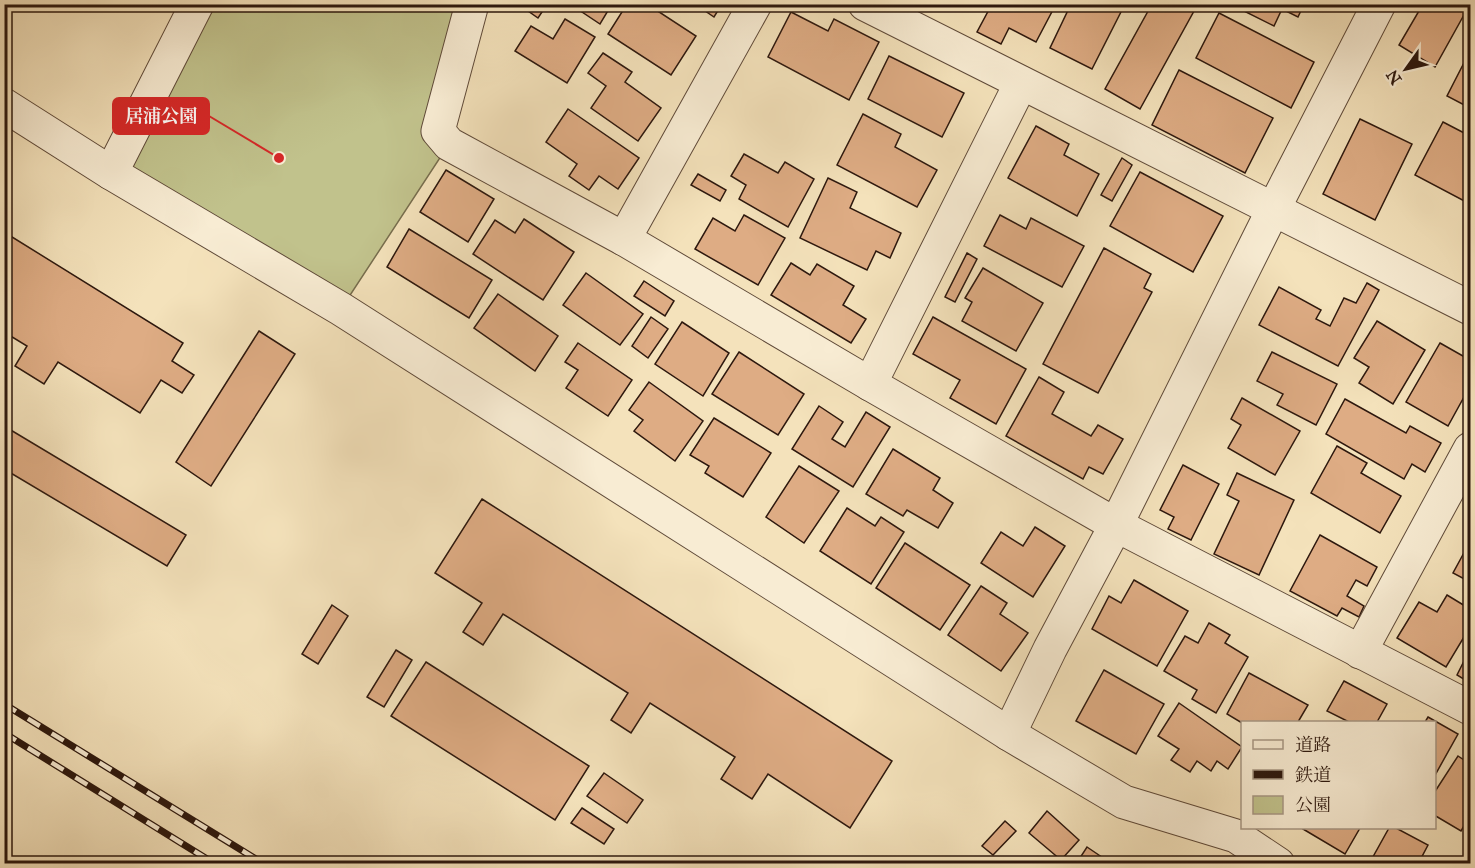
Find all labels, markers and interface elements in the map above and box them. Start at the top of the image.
north arrow [1376,39,1436,99]
text: N [1382,66,1406,88]
callout: 居浦公園 [113,98,209,134]
text: 居浦公園 [125,105,197,127]
legend [1241,721,1436,829]
text: 道路 [1295,734,1331,756]
text: 鉄道 [1295,764,1331,786]
text: 公園 [1295,794,1331,816]

